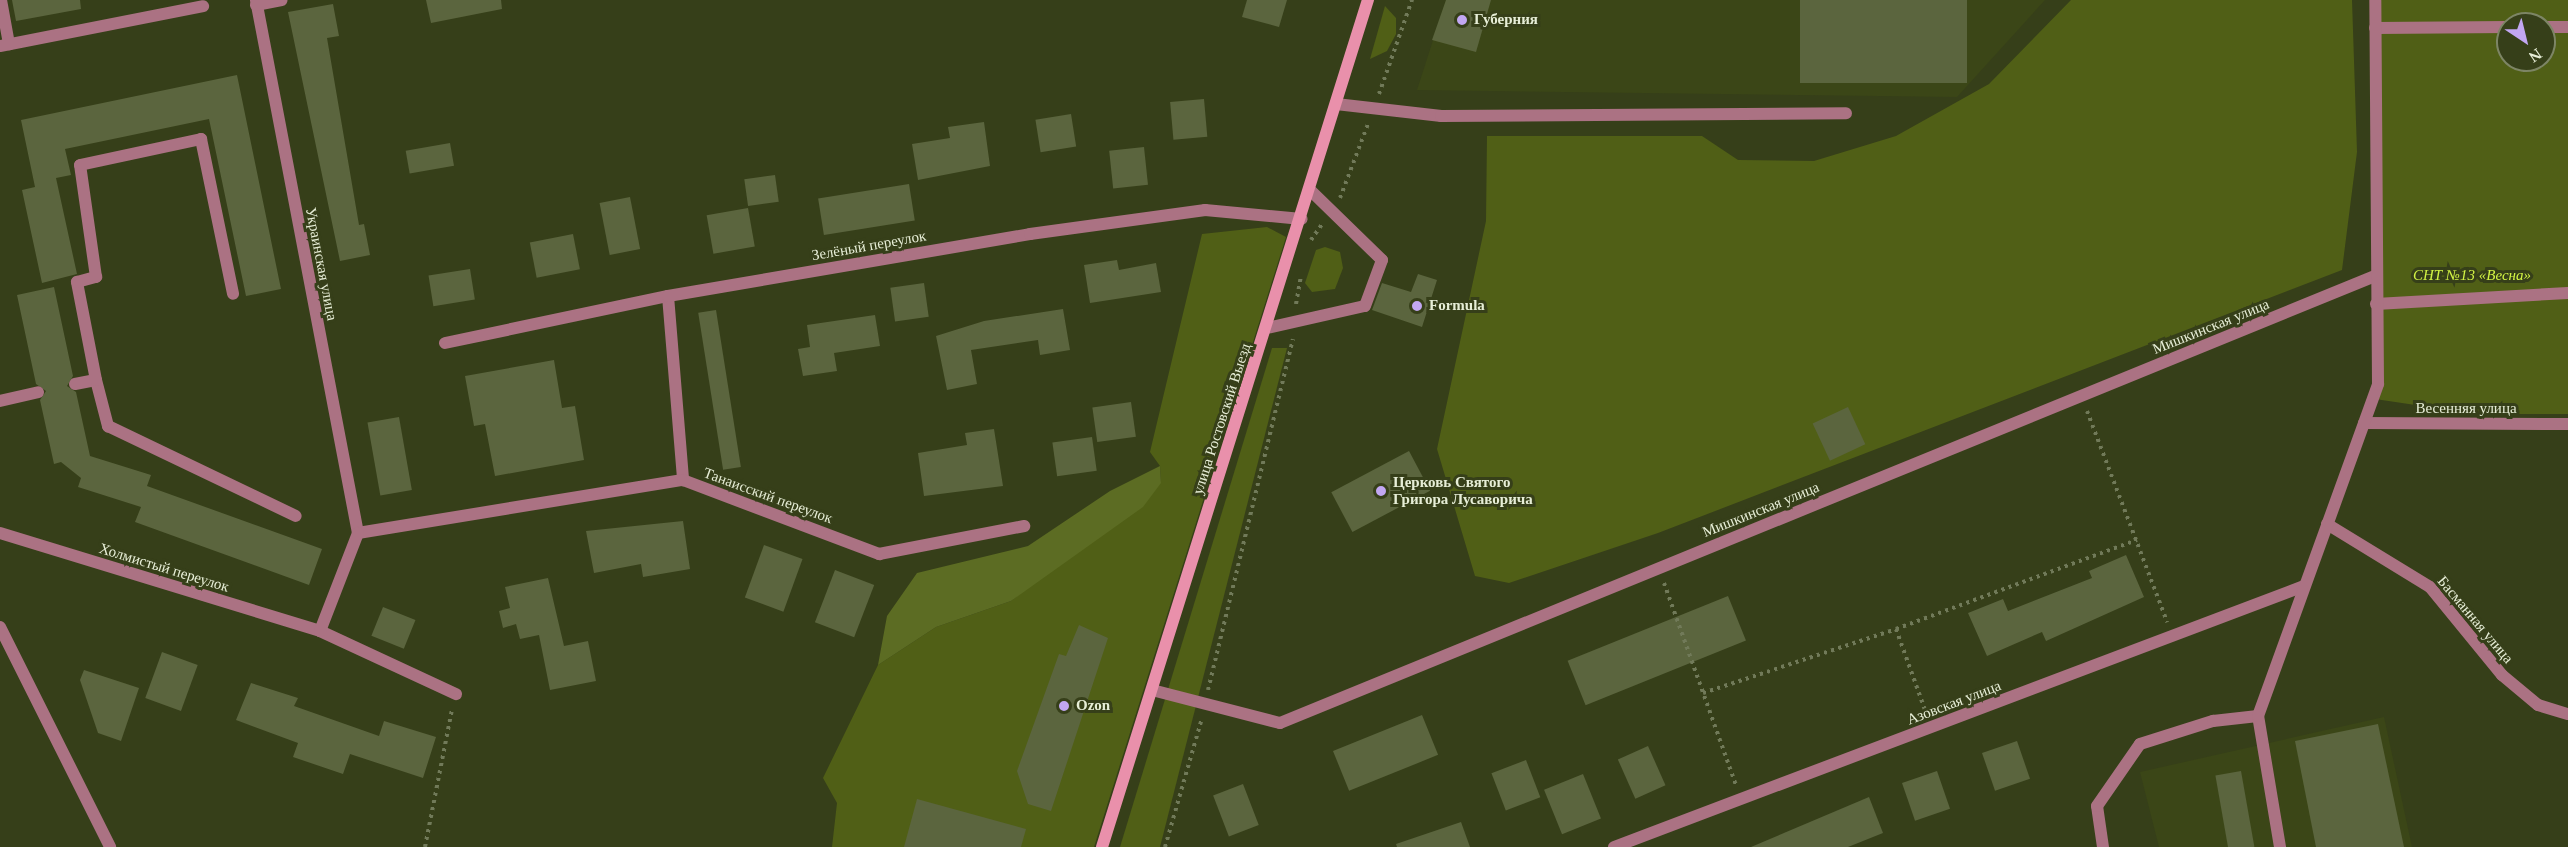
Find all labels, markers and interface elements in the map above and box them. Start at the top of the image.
place label: Губерния [1474,11,1538,29]
north arrow [2496,12,2556,72]
marker: Губерния [1455,13,1469,27]
text: N [2526,45,2545,66]
street label: Украинская улица [301,206,341,322]
street label: Зелёный переулок [810,227,928,265]
park label: СНТ №13 «Весна» [2413,267,2531,285]
street label: Мишкинская улица [2150,295,2272,359]
place label: Formula [1429,297,1485,315]
marker: Formula [1410,299,1424,313]
street label: улица Ростовский Выезд [1189,341,1255,497]
street label: Весенняя улица [2415,400,2517,418]
street label: Танаисский переулок [701,464,835,528]
place label: Церковь Святого Григора Лусаворича [1393,473,1533,508]
street label: Мишкинская улица [1700,478,1822,542]
marker: Церковь Святого Григора Лусаворича [1374,484,1388,498]
street label: Холмистый переулок [97,540,231,596]
street label: Басманная улица [2433,573,2517,667]
street label: Азовская улица [1904,677,2004,729]
place label: Ozon [1076,697,1110,715]
marker: Ozon [1057,699,1071,713]

